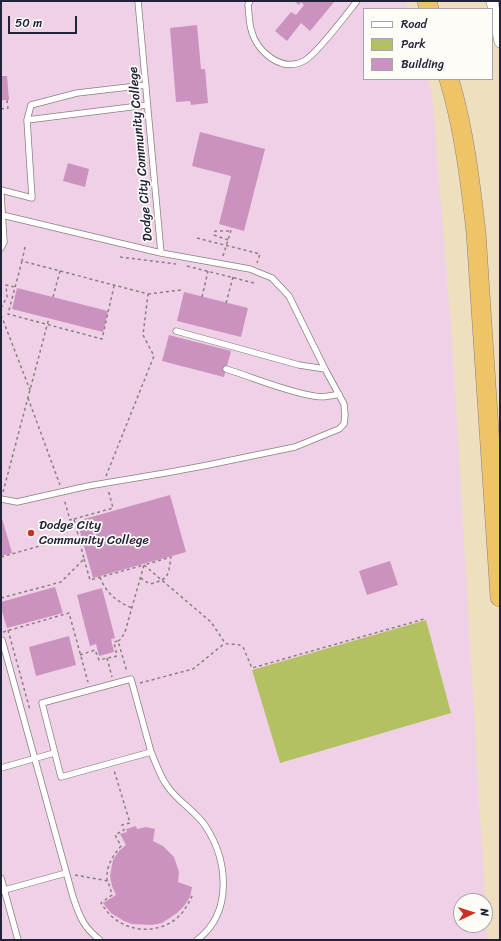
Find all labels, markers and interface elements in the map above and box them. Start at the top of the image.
scale bar [10,8,79,34]
legend [363,8,493,80]
text: 50 m [15,12,42,34]
text: Road [401,13,427,35]
text: Park [401,33,426,55]
text: Building [401,53,444,75]
street label: Dodge City Community College [126,66,156,242]
place label: Dodge City Community College [39,518,149,549]
marker: Dodge City Community College [26,528,36,538]
north arrow [453,893,493,933]
text: N [475,908,494,917]

